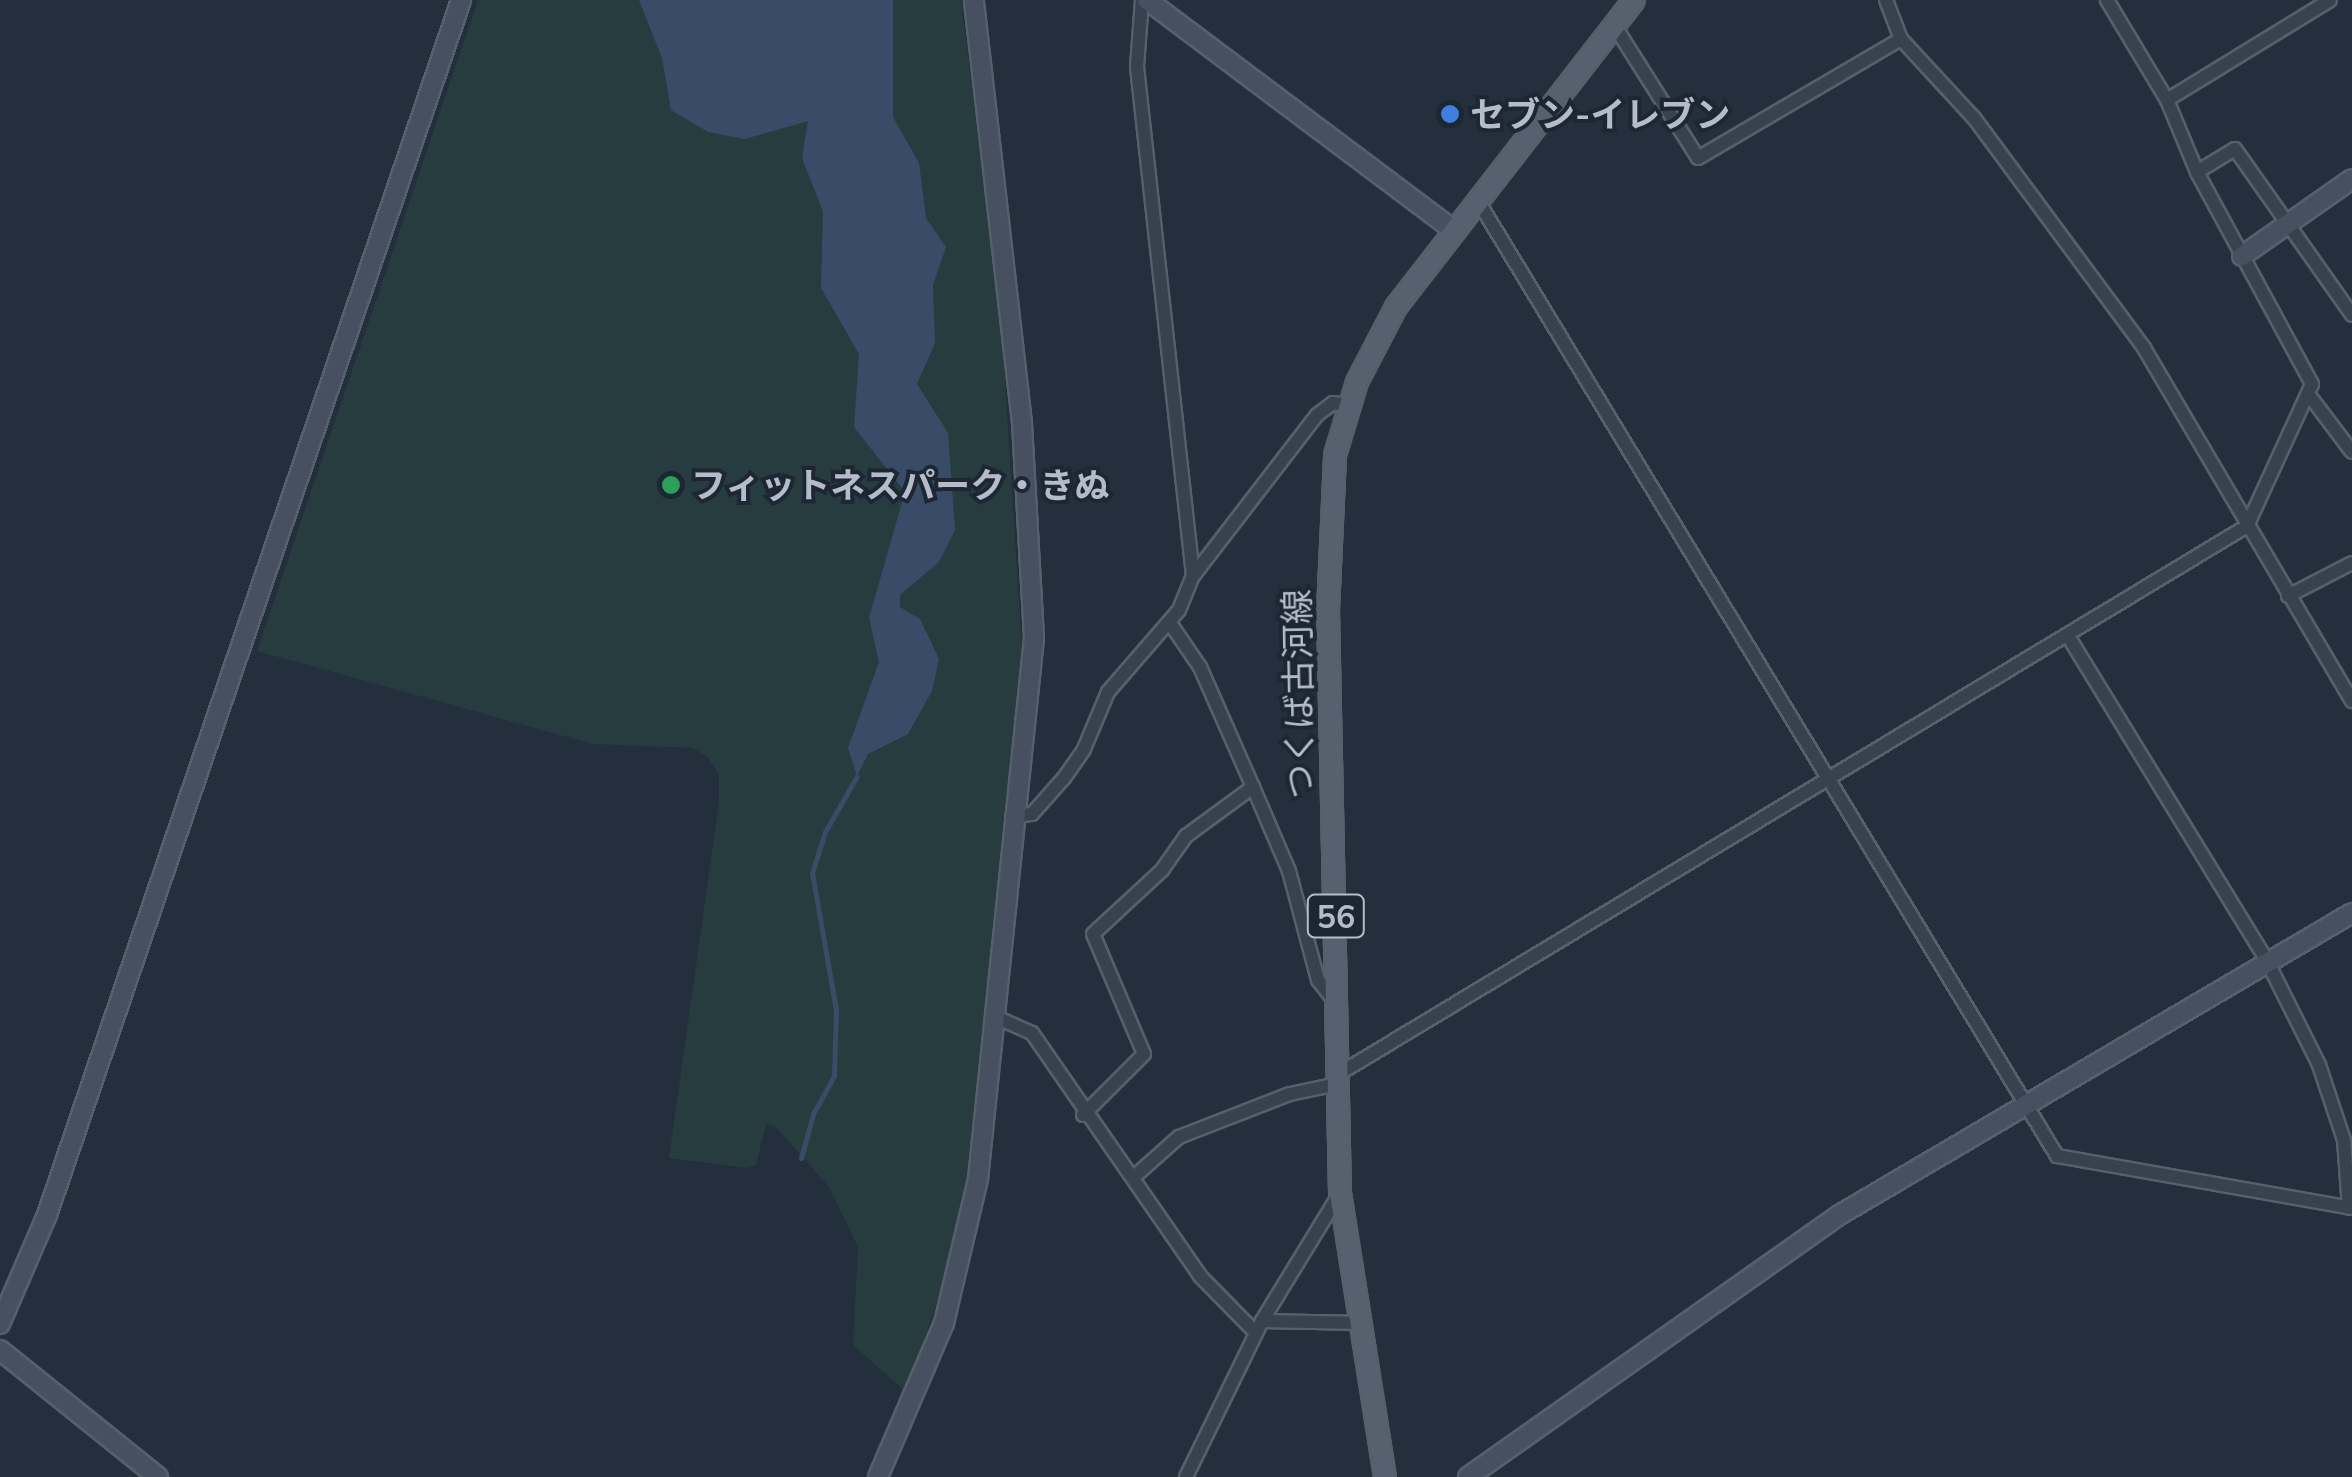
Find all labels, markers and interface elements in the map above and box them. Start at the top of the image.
place label: セブン-イレブン [1470,93,1730,135]
marker: セブン-イレブン [1439,103,1461,125]
place label: フィットネスパーク・きぬ [691,464,1110,506]
marker: フィットネスパーク・きぬ [660,474,682,496]
street label: つくば古河線 [1275,589,1321,799]
road number: 56 [1306,889,1366,943]

